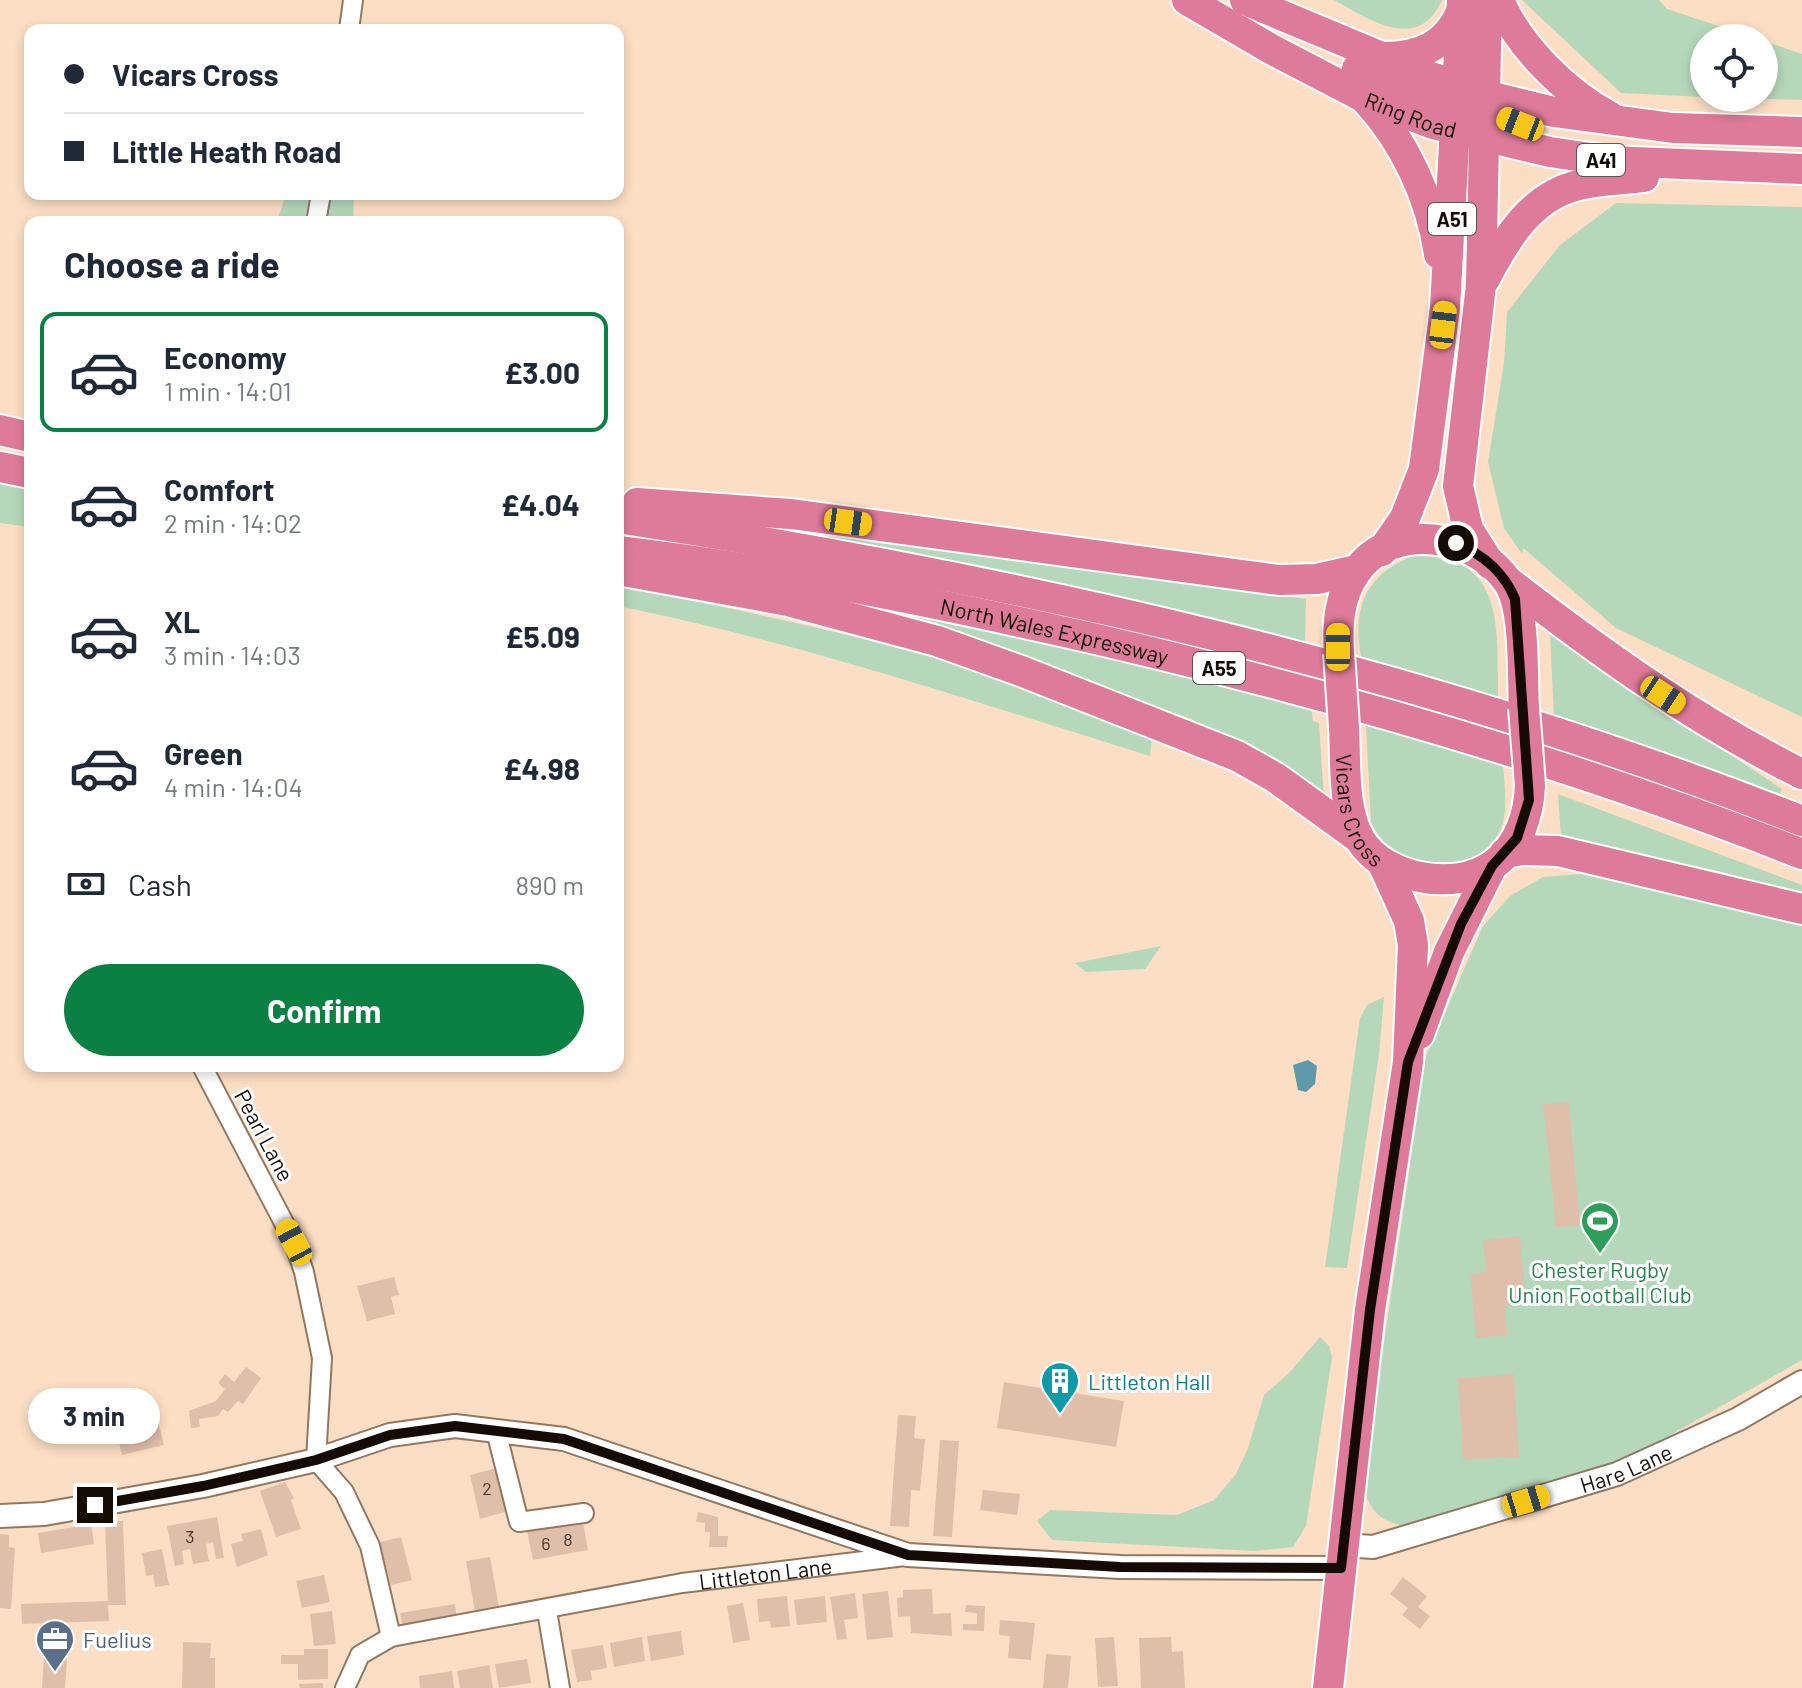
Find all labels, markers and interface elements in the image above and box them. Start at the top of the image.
map controls [1690,24,1778,112]
button: locate [1690,24,1778,112]
text: Vicars Cross [112,56,279,92]
street label: Ring Road [1361,86,1459,142]
car [1493,104,1547,144]
text: Little Heath Road [112,133,341,169]
road number: A41 [1577,144,1625,176]
road number: A51 [1428,203,1476,235]
text: Choose a ride [64,242,280,285]
car [1428,300,1458,350]
icon: car [68,336,140,408]
text: Economy [164,339,287,375]
text: £3.00 [504,354,580,390]
text: 1 min · 14:01 [164,375,292,406]
icon: car [68,468,140,540]
text: Comfort [164,471,274,507]
text: £4.04 [501,486,580,522]
text: 2 min · 14:02 [164,507,302,538]
car [823,507,873,537]
route start [1438,525,1474,561]
street label: North Wales Expressway [938,592,1171,669]
icon: car [68,600,140,672]
text: XL [164,603,200,639]
text: £5.09 [505,618,580,654]
car [1326,623,1350,671]
text: 3 min · 14:03 [164,639,301,670]
road number: A55 [1193,652,1245,684]
car [1636,672,1690,718]
icon: car [68,732,140,804]
text: Green [164,735,243,771]
text: £4.98 [503,750,580,786]
street label: Vicars Cross [1332,753,1389,872]
text: 4 min · 14:04 [164,771,303,802]
icon: cash [64,862,108,906]
text: Cash [128,866,192,902]
text: 890 m [516,869,584,900]
button: Confirm [64,964,584,1056]
street label: Pearl Lane [230,1085,300,1185]
sports icon: Chester Rugby Union Football Club [1579,1200,1621,1255]
car [272,1215,316,1269]
place label: Chester Rugby Union Football Club [1508,1256,1692,1307]
building icon: Littleton Hall [1039,1360,1081,1415]
place label: Littleton Hall [1088,1368,1210,1394]
callout: 3 min [29,1389,161,1445]
text: 3 min [63,1400,125,1431]
street label: Hare Lane [1577,1438,1676,1497]
house number: 2 [482,1477,492,1499]
car [1500,1483,1552,1519]
route end [77,1487,113,1523]
house number: 3 [185,1525,195,1547]
house number: 8 [563,1528,573,1550]
house number: 6 [541,1532,551,1554]
street label: Littleton Lane [697,1552,833,1594]
office icon: Fuelius [34,1618,76,1673]
place label: Fuelius [83,1626,152,1652]

